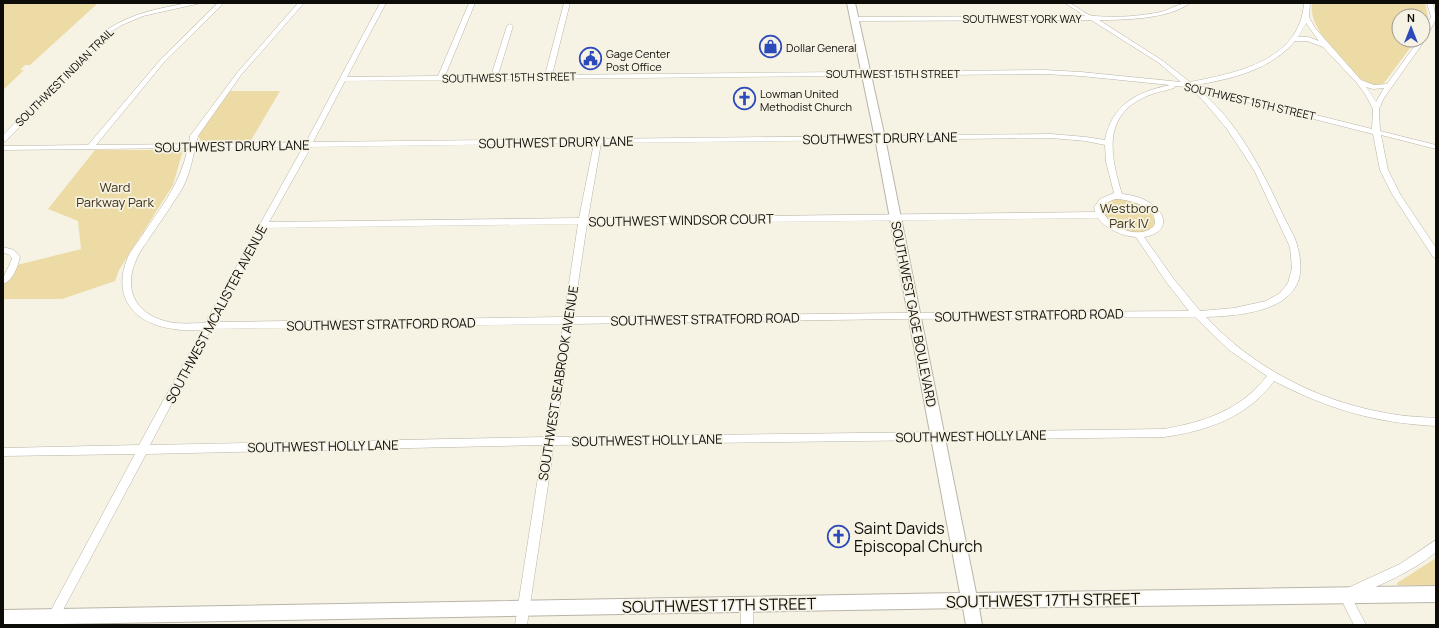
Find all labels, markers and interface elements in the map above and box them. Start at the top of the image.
north arrow [1391,8,1431,48]
text: N [1407,10,1415,25]
street label: SOUTHWEST YORK WAY [962,11,1082,26]
street label: SOUTHWEST INDIAN TRAIL [12,24,117,129]
shop icon: Dollar General [757,34,783,60]
place label: Dollar General [786,40,857,55]
public building icon: Gage Center Post Office [578,46,604,72]
place label: Gage Center Post Office [606,46,670,74]
street label: SOUTHWEST 15TH STREET [826,66,961,81]
street label: SOUTHWEST 15TH STREET [442,68,577,86]
street label: SOUTHWEST 15TH STREET [1183,79,1318,124]
church icon: Lowman United Methodist Church [732,86,758,112]
place label: Lowman United Methodist Church [760,86,852,114]
street label: SOUTHWEST DRURY LANE [802,128,958,148]
street label: SOUTHWEST DRURY LANE [478,132,634,152]
street label: SOUTHWEST DRURY LANE [154,136,310,156]
park label: Ward Parkway Park [76,178,154,211]
park label: Westboro Park IV [1100,199,1159,232]
street label: SOUTHWEST WINDSOR COURT [588,209,774,231]
street label: SOUTHWEST GAGE BOULEVARD [887,219,941,409]
street label: SOUTHWEST MCALISTER AVENUE [161,221,271,407]
street label: SOUTHWEST SEABROOK AVENUE [534,284,582,482]
street label: SOUTHWEST STRATFORD ROAD [934,304,1124,326]
street label: SOUTHWEST STRATFORD ROAD [610,308,800,330]
street label: SOUTHWEST STRATFORD ROAD [286,313,476,335]
street label: SOUTHWEST HOLLY LANE [895,426,1047,446]
street label: SOUTHWEST HOLLY LANE [571,430,723,450]
street label: SOUTHWEST HOLLY LANE [247,436,399,456]
place label: Saint Davids Episcopal Church [854,517,983,557]
church icon: Saint Davids Episcopal Church [826,524,852,550]
street label: SOUTHWEST 17TH STREET [946,587,1141,613]
street label: SOUTHWEST 17TH STREET [622,592,817,618]

